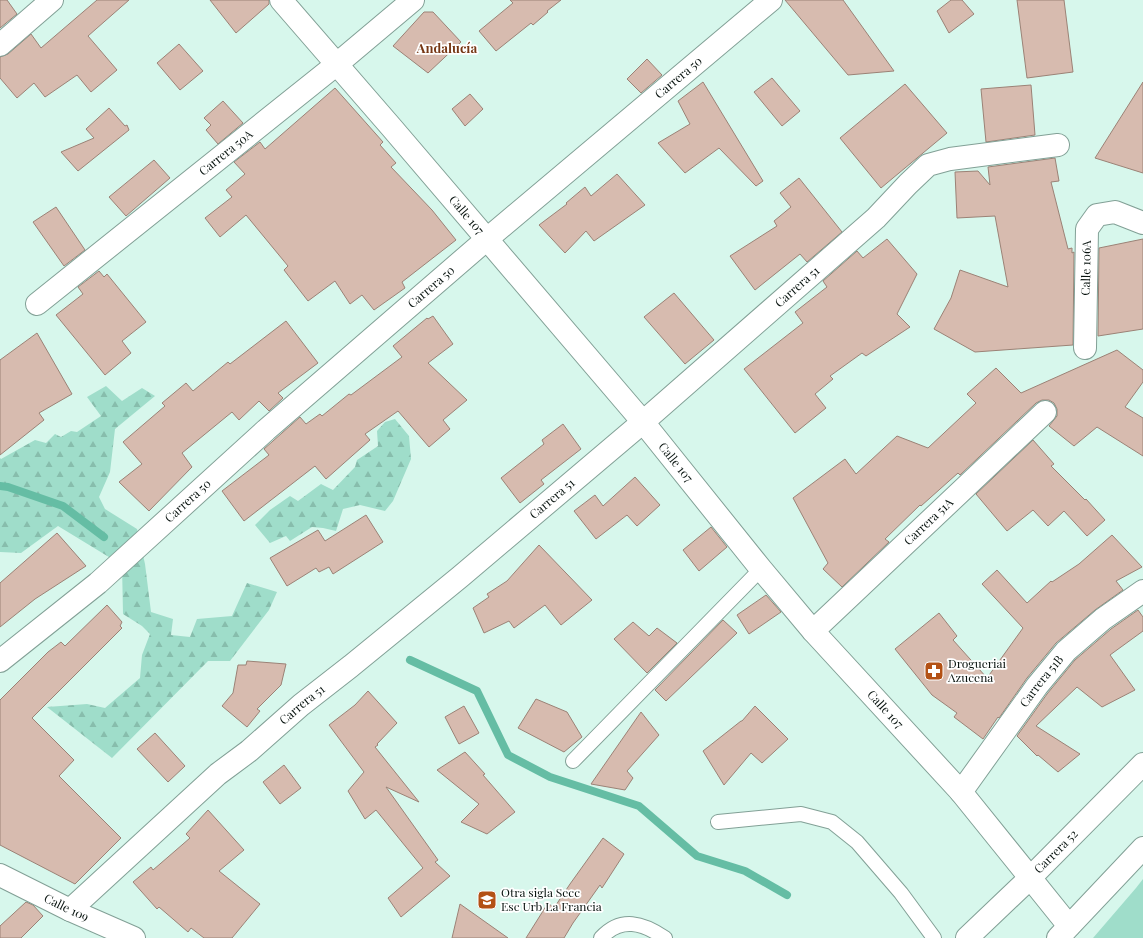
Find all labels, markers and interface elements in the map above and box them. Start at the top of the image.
district label: Andalucía [416,39,477,56]
street label: Carrera 50 [651,52,705,102]
street label: Carrera 50A [195,125,256,179]
street label: Calle 107 [446,192,488,238]
street label: Calle 106A [1077,240,1094,296]
street label: Carrera 50 [404,262,458,311]
street label: Carrera 51 [771,262,823,310]
street label: Calle 107 [656,439,697,485]
street label: Carrera 51 [526,474,578,522]
street label: Carrera 50 [161,475,214,525]
street label: Carrera 51A [900,494,956,548]
street label: Carrera 51B [1015,651,1066,710]
place label: Drogueriai Azucena [947,655,1007,685]
pharmacy icon: Drogueriai Azucena [923,660,945,682]
street label: Carrera 51 [275,680,328,728]
street label: Calle 107 [864,686,908,731]
street label: Carrera 52 [1030,825,1081,876]
place label: Otra sigla Secc Esc Urb La Francia [501,884,602,914]
street label: Calle 109 [42,889,92,924]
school or university icon: Otra sigla Secc Esc Urb La Francia [476,889,498,911]

